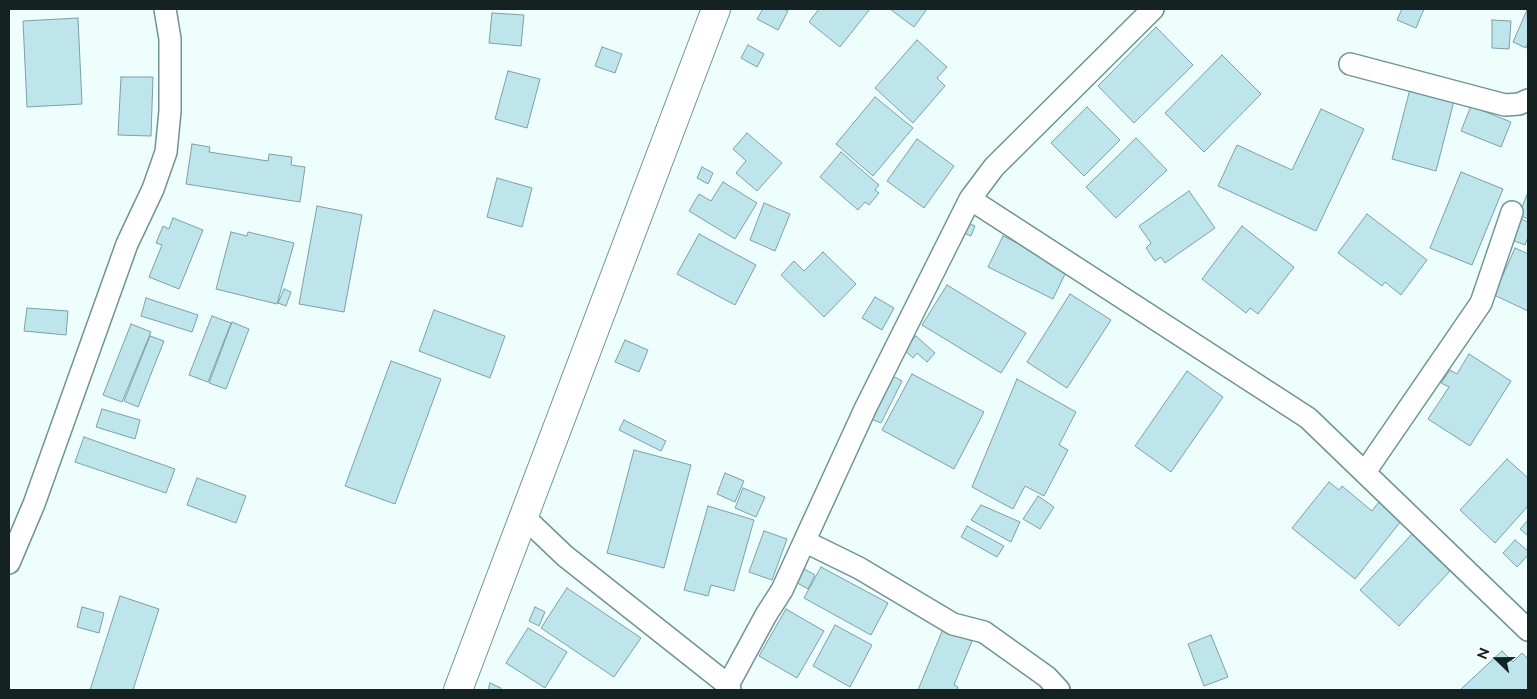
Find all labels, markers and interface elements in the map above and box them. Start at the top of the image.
north arrow [1472,634,1522,684]
text: N [1474,645,1493,661]

